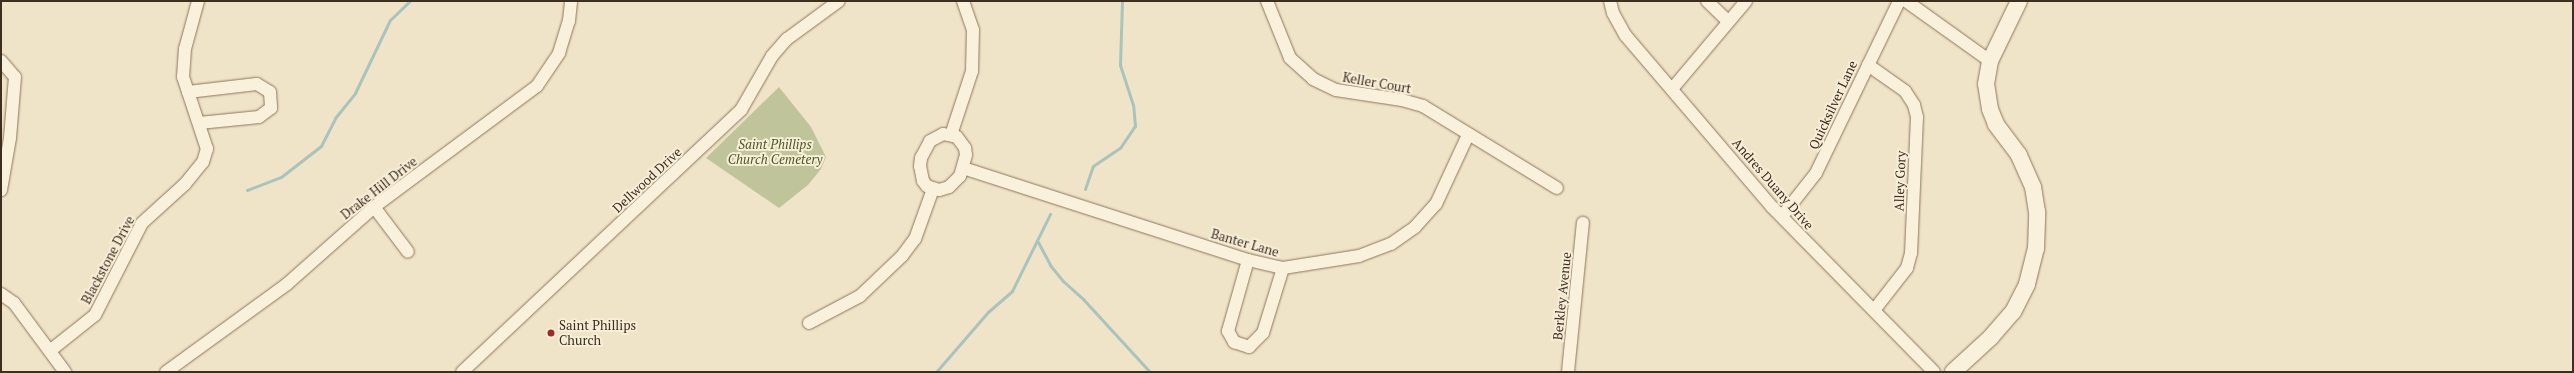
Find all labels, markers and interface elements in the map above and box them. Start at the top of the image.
street label: Quicksilver Lane [1806,58,1860,152]
street label: Keller Court [1341,69,1413,97]
street label: Andres Duany Drive [1729,135,1817,233]
park label: Saint Phillips Church Cemetery [728,137,822,168]
street label: Dellwood Drive [609,144,685,216]
street label: Alley Gory [1891,150,1909,212]
street label: Drake Hill Drive [338,153,420,223]
street label: Blackstone Drive [78,213,138,307]
street label: Banter Lane [1209,226,1281,260]
street label: Berkley Avenue [1550,251,1574,341]
place label: Saint Phillips Church [559,318,636,349]
marker: Saint Phillips Church [546,328,556,338]

